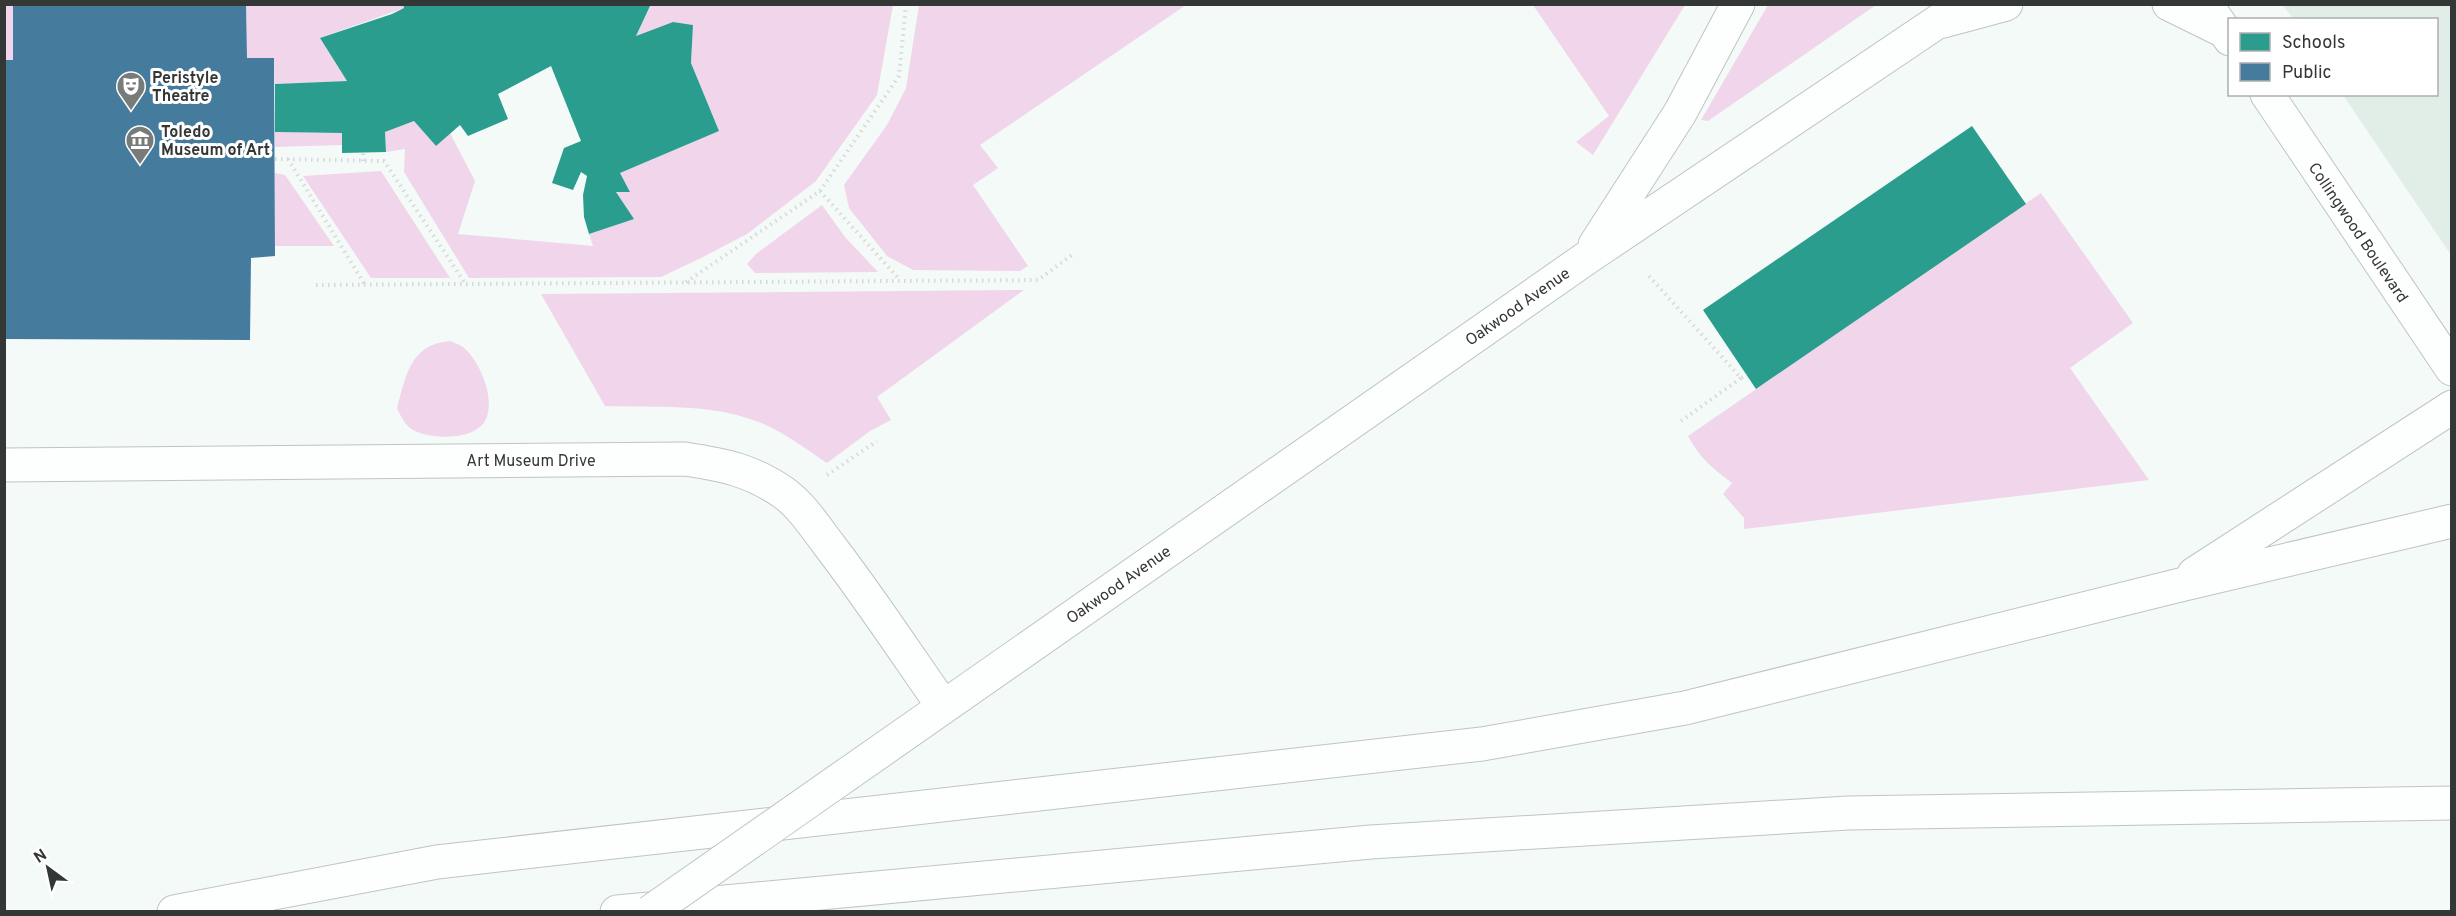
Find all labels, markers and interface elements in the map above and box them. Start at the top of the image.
legend [2228,18,2438,96]
text: Schools [2282,32,2345,55]
text: Public [2282,62,2332,85]
place label: Peristyle Theatre [152,69,218,107]
theatre icon: Peristyle Theatre [115,70,147,112]
place label: Toledo Museum of Art [161,123,270,161]
museum icon: Toledo Museum of Art [124,124,156,166]
street label: Collingwood Boulevard [2303,159,2412,307]
street label: Oakwood Avenue [1462,264,1574,351]
street label: Art Museum Drive [466,452,596,472]
street label: Oakwood Avenue [1063,542,1175,629]
north arrow [18,838,78,898]
text: N [31,846,51,869]

